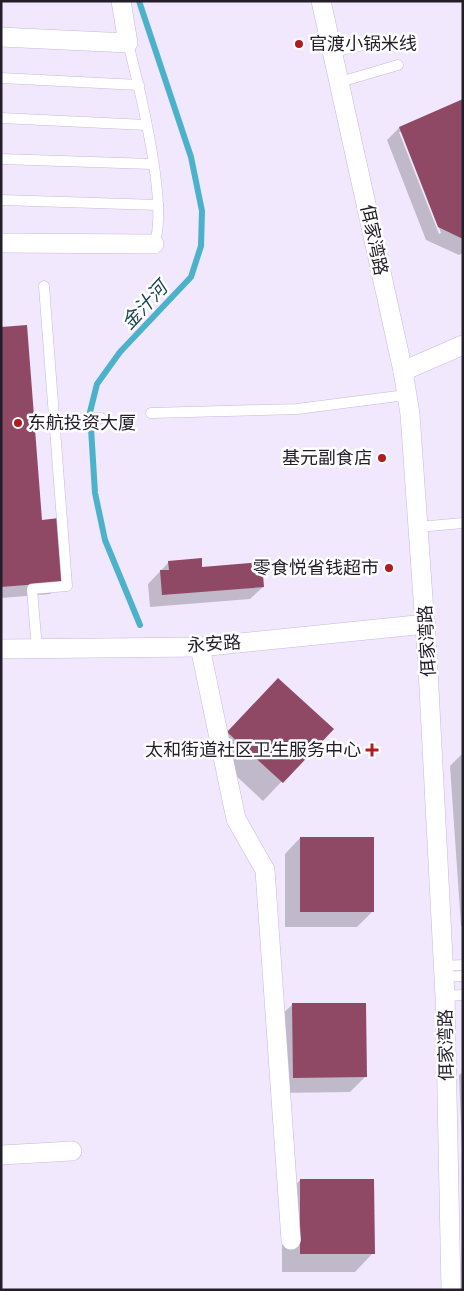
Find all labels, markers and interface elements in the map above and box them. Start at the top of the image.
place label: 官渡小锅米线 [309,32,417,55]
marker: 官渡小锅米线 [293,38,305,50]
street label: 佴家湾路 [356,202,393,278]
water label: 金汁河 [116,273,175,334]
place label: 东航投资大厦 [28,411,136,434]
marker: 东航投资大厦 [12,417,24,429]
place label: 基元副食店 [282,446,372,469]
marker: 基元副食店 [376,452,388,464]
place label: 零食悦省钱超市 [253,556,379,579]
marker: 零食悦省钱超市 [383,562,395,574]
street label: 佴家湾路 [413,604,440,678]
street label: 永安路 [186,630,242,657]
place label: 太和街道社区卫生服务中心 [145,738,361,761]
marker: 太和街道社区卫生服务中心 [365,743,379,757]
street label: 佴家湾路 [433,1009,458,1081]

